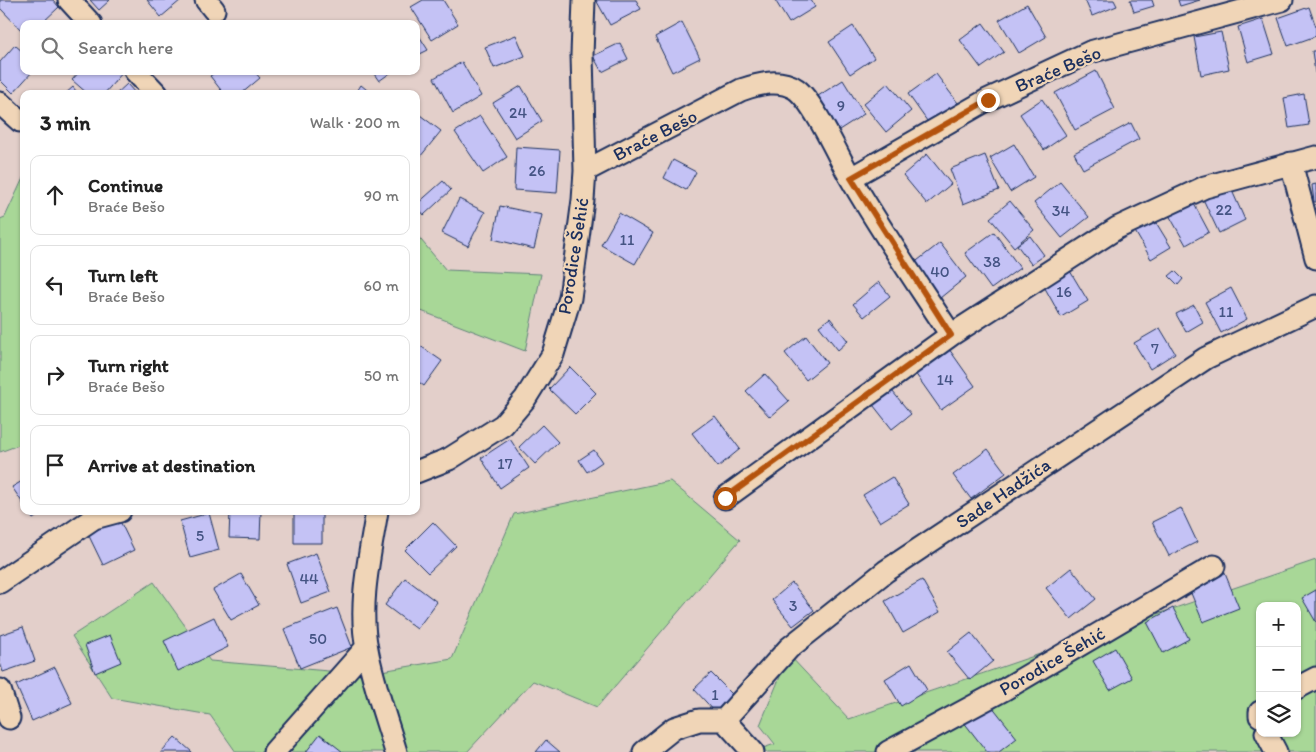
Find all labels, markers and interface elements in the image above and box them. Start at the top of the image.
search box [20,20,420,75]
icon: search [38,34,66,62]
text: Search here [78,36,173,59]
street label: Braće Bešo [1011,41,1105,97]
route end [977,89,1000,112]
house number: 9 [837,96,845,115]
house number: 24 [509,103,527,122]
street label: Braće Bešo [609,104,701,166]
text: 3 min [40,110,90,135]
text: Walk · 200 m [310,113,400,132]
house number: 26 [529,161,545,180]
text: Continue [88,174,163,197]
icon: ahead [41,181,69,209]
text: 90 m [364,186,399,205]
street label: Porodice Šehić [552,196,594,316]
text: Braće Bešo [88,197,165,216]
house number: 22 [1216,200,1233,219]
house number: 34 [1052,201,1071,220]
house number: 11 [620,230,635,249]
house number: 38 [983,252,1001,271]
house number: 40 [930,262,950,281]
text: Turn left [88,264,158,287]
icon: left [41,271,69,299]
text: 60 m [364,276,399,295]
house number: 16 [1056,282,1072,301]
text: Braće Bešo [88,287,165,306]
house number: 11 [1219,302,1234,321]
house number: 7 [1151,339,1159,358]
text: Turn right [88,354,169,377]
icon: right [41,361,69,389]
text: 50 m [364,366,399,385]
house number: 14 [936,370,954,389]
text: Braće Bešo [88,377,165,396]
icon: arrive [41,451,69,479]
street label: Sade Hadžića [951,453,1055,533]
text: Arrive at destination [88,454,255,477]
house number: 17 [497,454,513,473]
route start [714,487,737,510]
house number: 5 [196,526,204,545]
house number: 44 [299,569,319,588]
house number: 3 [789,596,798,615]
map controls [1256,602,1301,737]
button: + [1256,602,1301,647]
street label: Porodice Šehić [995,621,1109,700]
house number: 50 [309,629,327,648]
button: − [1256,647,1301,692]
house number: 1 [711,685,719,704]
button: layers [1256,692,1301,737]

